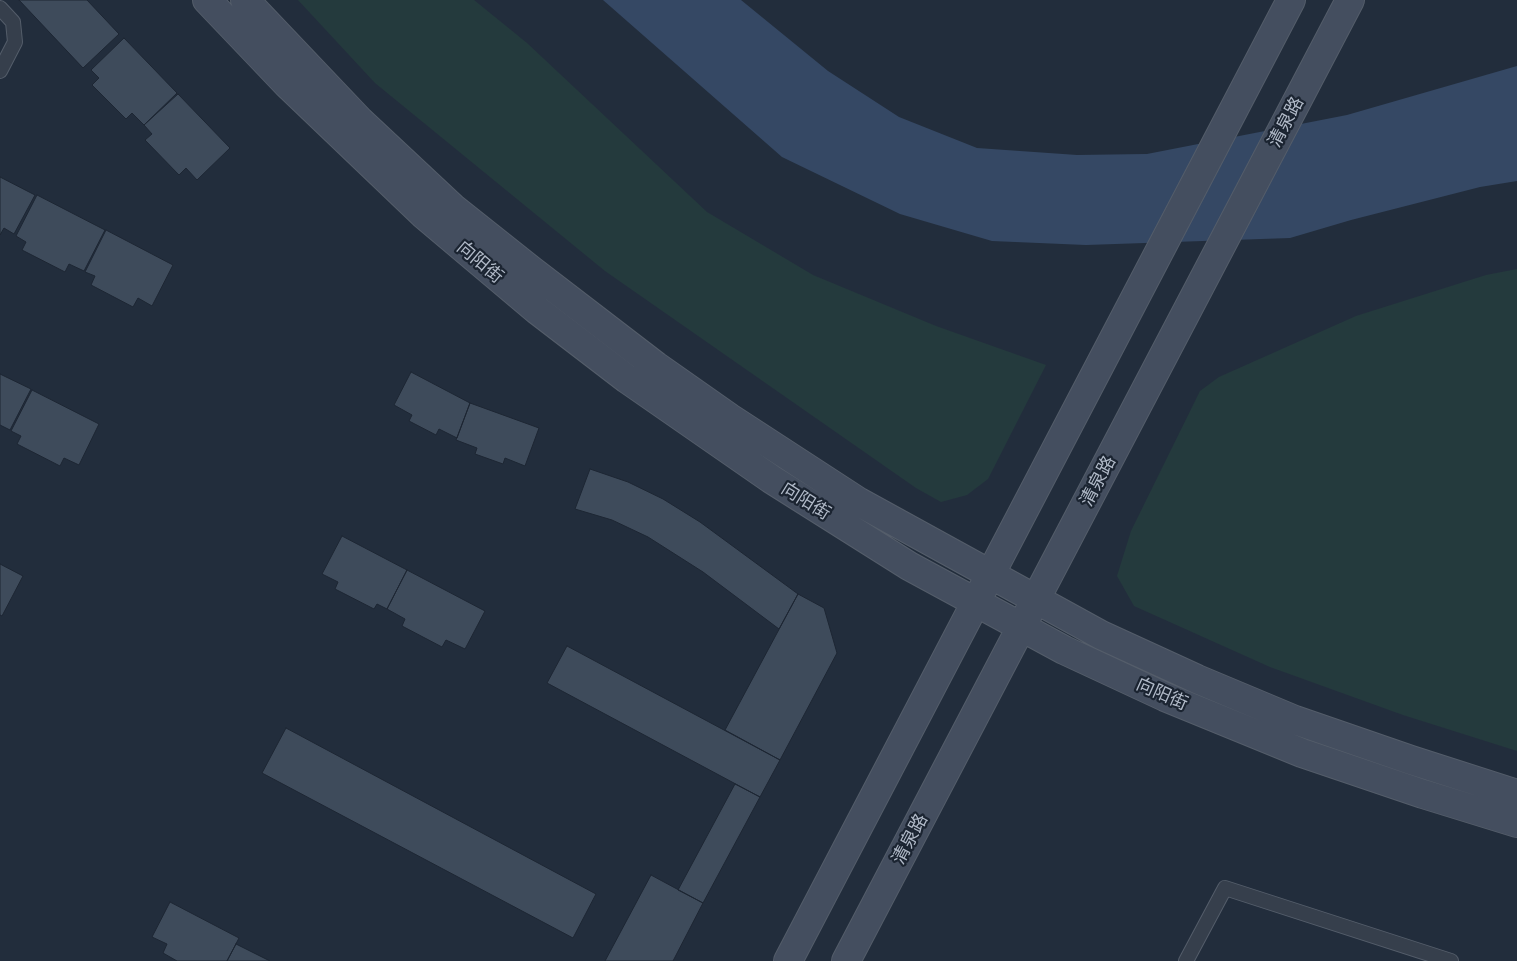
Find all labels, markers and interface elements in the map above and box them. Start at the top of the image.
street label: 清泉路 [1264,93,1308,151]
street label: 向阳街 [452,236,508,288]
street label: 清泉路 [1076,452,1120,510]
street label: 向阳街 [777,478,835,524]
street label: 向阳街 [1133,673,1191,715]
street label: 清泉路 [888,810,932,868]

